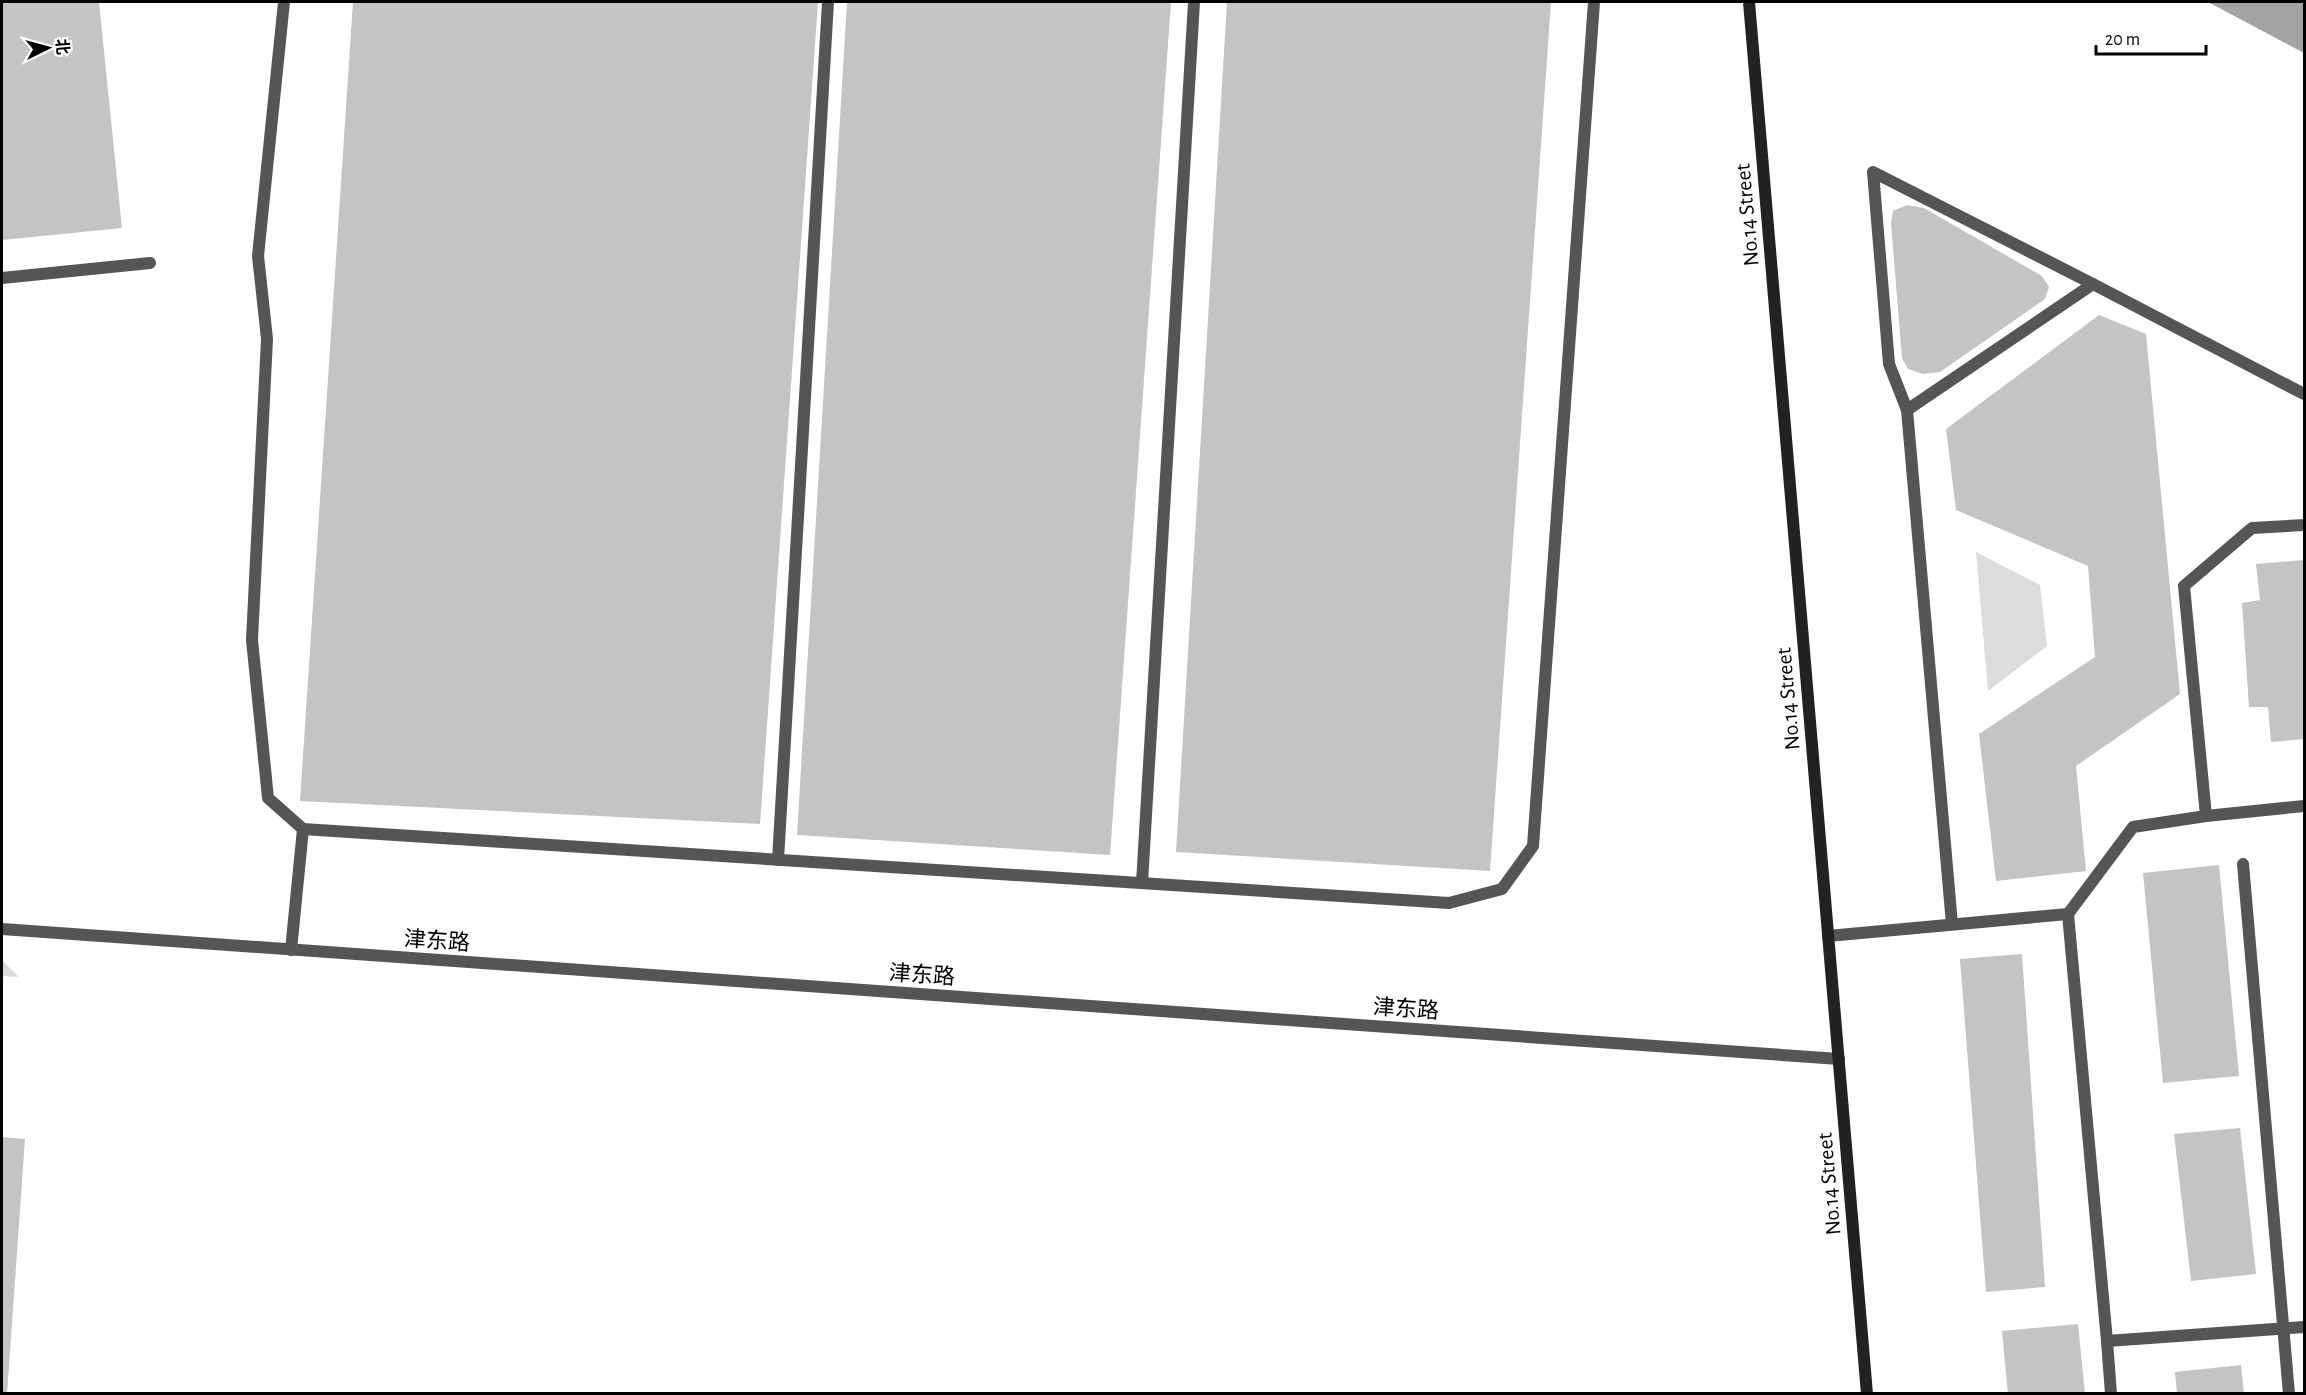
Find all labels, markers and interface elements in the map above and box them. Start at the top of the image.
north arrow [18,18,78,78]
scale bar [2096,18,2206,56]
text: 20 m [2105,31,2140,49]
text: 北 [53,38,72,55]
street label: No.14 Street [1732,163,1762,267]
street label: No.14 Street [1773,647,1803,751]
street label: 津东路 [403,927,471,954]
street label: 津东路 [888,961,956,988]
street label: 津东路 [1372,995,1440,1022]
street label: No.14 Street [1814,1132,1844,1236]

